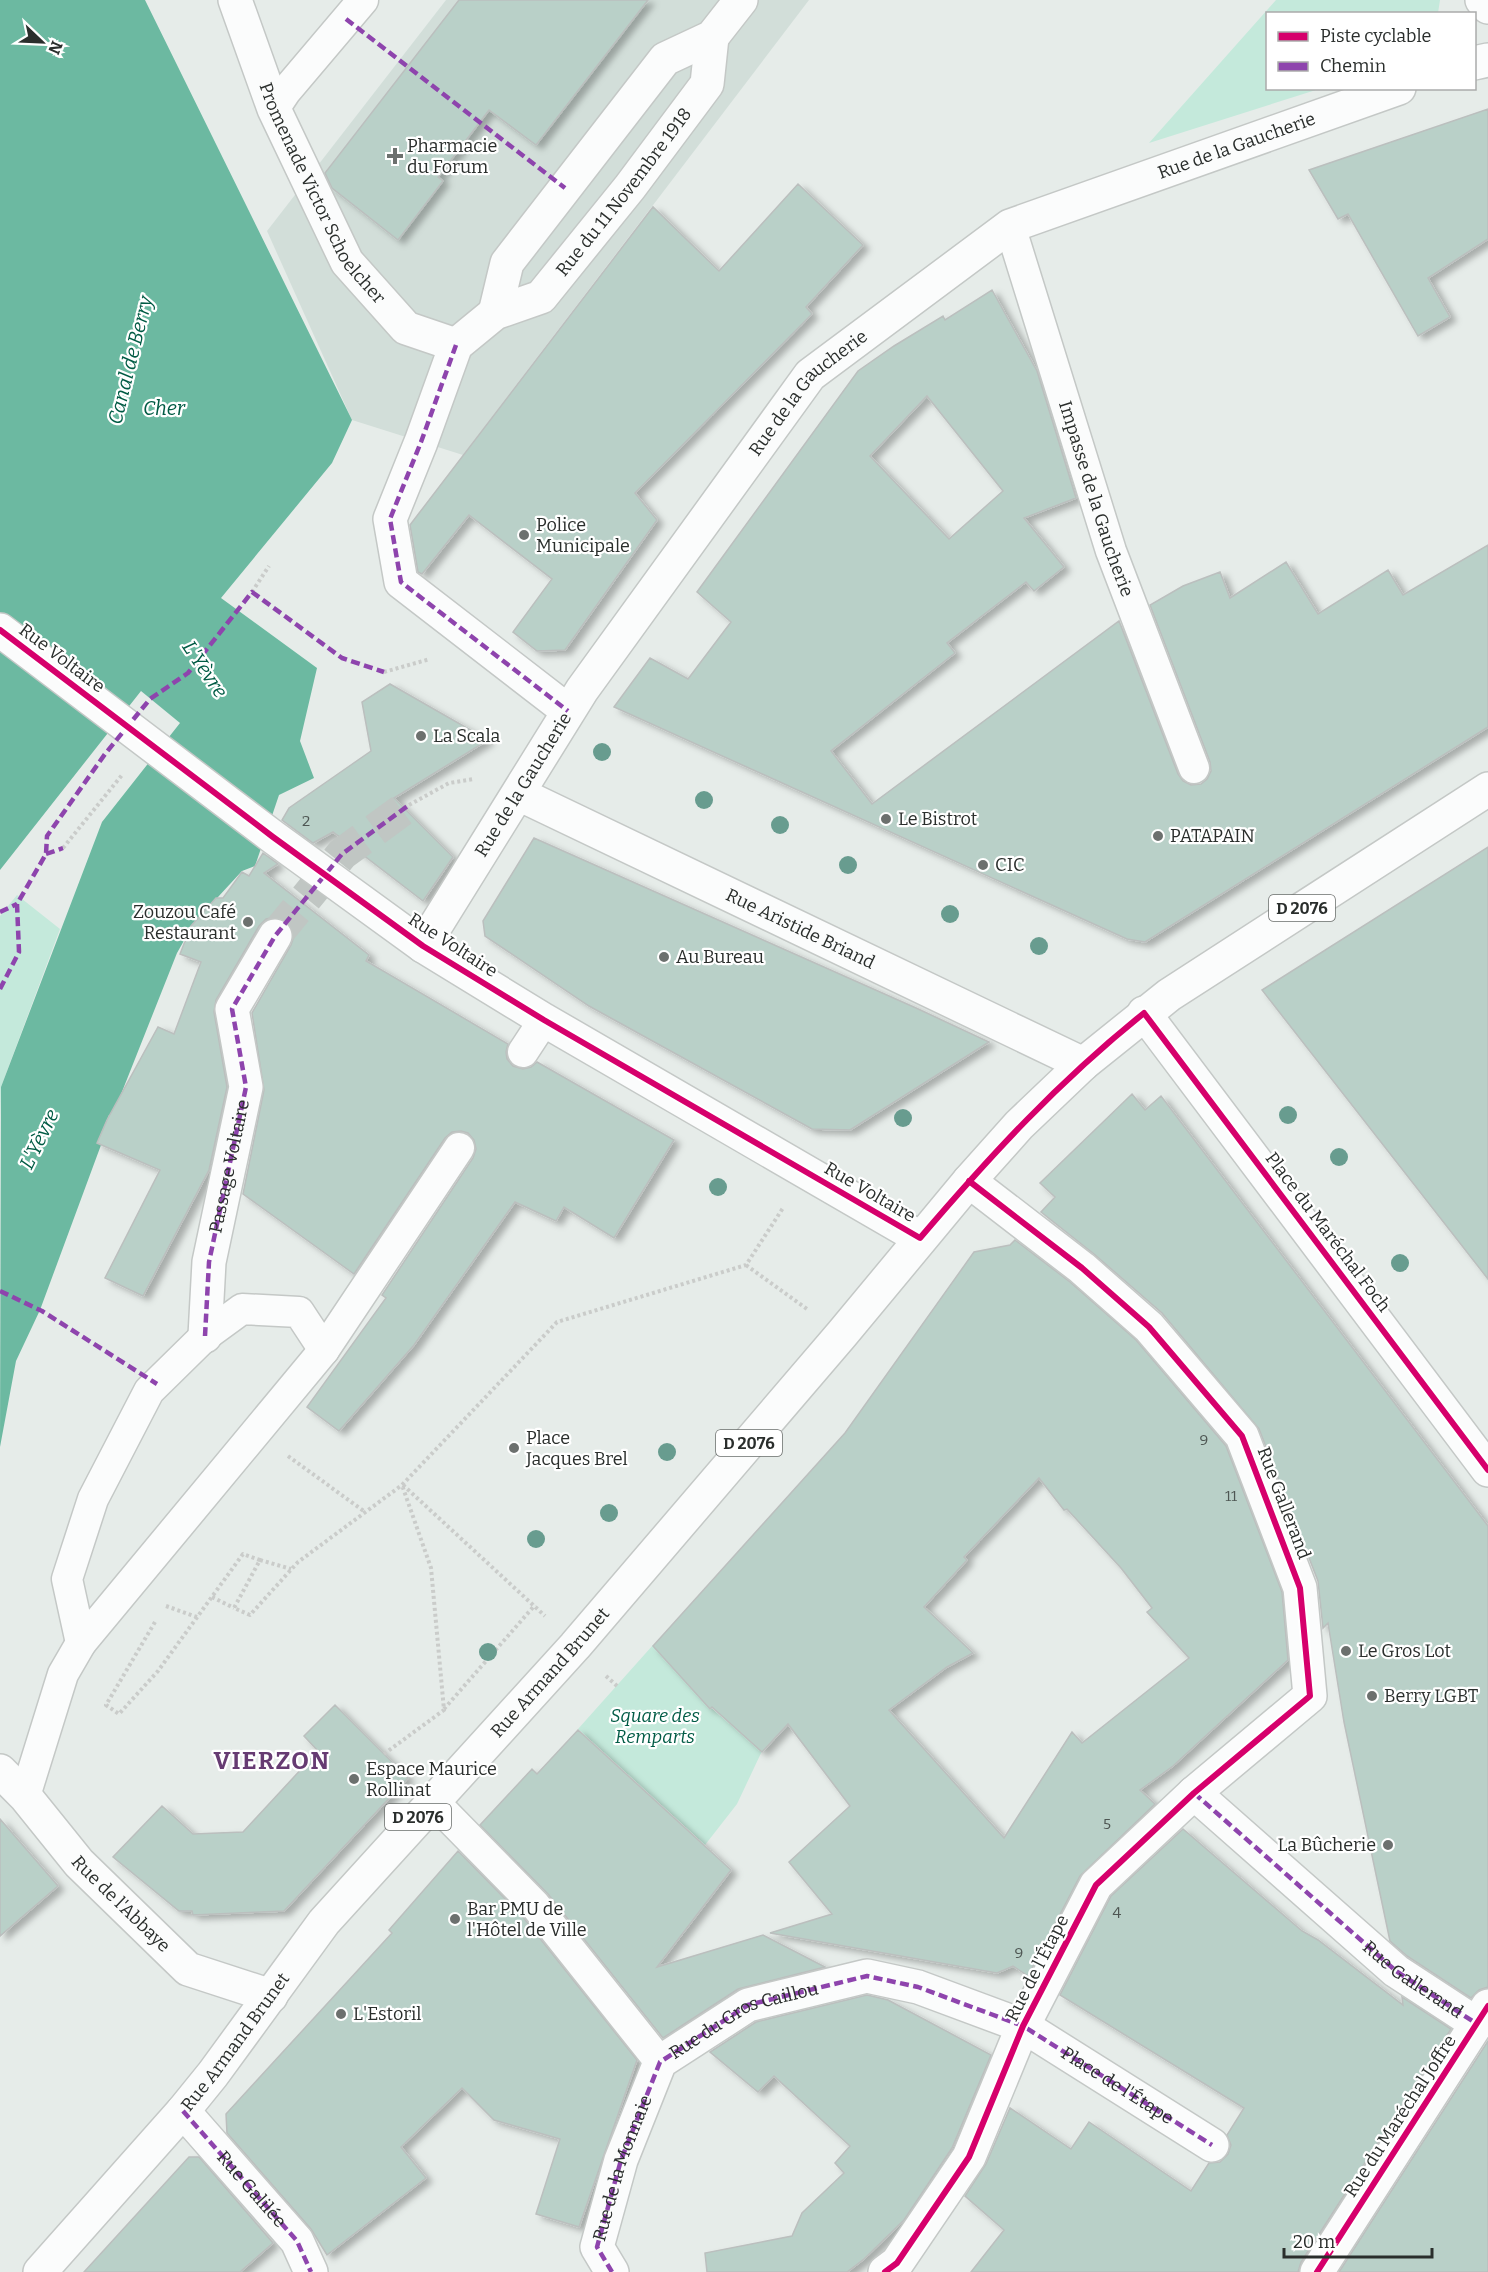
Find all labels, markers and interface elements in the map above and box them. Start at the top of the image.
north arrow [12,12,72,72]
legend [1266,12,1476,90]
text: Piste cyclable [1320,25,1431,47]
text: N [44,38,67,57]
text: Chemin [1320,55,1387,77]
street label: Promenade Victor Schoelcher [254,80,390,308]
street label: Rue du 11 Novembre 1918 [551,104,696,281]
street label: Rue de la Gaucherie [1155,108,1318,184]
place label: Pharmacie du Forum [407,135,497,178]
marker: Pharmacie du Forum [388,149,402,163]
water label: Canal de Berry [102,292,158,427]
street label: Rue de la Gaucherie [744,325,872,460]
water label: Cher [143,396,186,420]
street label: Impasse de la Gaucherie [1054,398,1138,600]
place label: Police Municipale [536,514,630,557]
marker: Police Municipale [517,528,531,542]
street label: Rue Voltaire [15,619,109,697]
water label: L'Yèvre [177,636,233,702]
street label: Rue de la Gaucherie [470,708,576,861]
place label: La Scala [433,725,500,747]
marker: La Scala [414,729,428,743]
place label: Le Bistrot [898,808,978,830]
house number: 2 [302,812,310,830]
marker: Le Bistrot [879,812,893,826]
place label: PATAPAIN [1170,825,1255,847]
marker: PATAPAIN [1151,829,1165,843]
place label: CIC [995,854,1025,876]
marker: CIC [976,858,990,872]
street label: Rue Aristide Briand [722,884,879,974]
road number: D 2076 [1269,895,1335,921]
place label: Zouzou Café Restaurant [133,901,236,944]
street label: Rue Voltaire [404,908,502,982]
marker: Zouzou Café Restaurant [241,915,255,929]
place label: Au Bureau [676,946,764,968]
marker: Au Bureau [657,950,671,964]
street label: Passage Voltaire [204,1097,254,1235]
water label: L'Yèvre [14,1105,64,1173]
street label: Place du Maréchal Foch [1261,1148,1395,1316]
street label: Rue Voltaire [820,1157,920,1227]
place label: Place Jacques Brel [525,1427,628,1470]
road number: D 2076 [716,1430,782,1456]
house number: 9 [1200,1431,1208,1449]
marker: Place Jacques Brel [507,1441,521,1455]
street label: Rue Gallerand [1252,1444,1316,1563]
house number: 11 [1225,1487,1237,1505]
street label: Rue Armand Brunet [486,1603,614,1742]
place label: Le Gros Lot [1358,1640,1452,1662]
marker: Le Gros Lot [1339,1644,1353,1658]
place label: Berry LGBT [1384,1685,1479,1707]
marker: Berry LGBT [1365,1689,1379,1703]
park label: Square des Remparts [610,1705,700,1748]
district label: VIERZON [214,1747,330,1775]
place label: Espace Maurice Rollinat [366,1758,497,1801]
marker: Espace Maurice Rollinat [347,1772,361,1786]
road number: D 2076 [385,1804,451,1830]
house number: 5 [1103,1815,1111,1833]
place label: La Bûcherie [1277,1834,1376,1856]
marker: La Bûcherie [1381,1838,1395,1852]
street label: Rue de l'Abbaye [67,1851,175,1957]
place label: Bar PMU de l'Hôtel de Ville [467,1898,587,1941]
house number: 4 [1113,1904,1122,1922]
street label: Rue de l'Étape [1000,1910,1073,2025]
marker: Bar PMU de l'Hôtel de Ville [448,1912,462,1926]
street label: Rue Gallerand [1358,1936,1468,2023]
house number: 9 [1015,1944,1023,1962]
street label: Rue Armand Brunet [176,1968,294,2116]
street label: Rue du Gros Caillou [665,1977,821,2064]
place label: L'Estoril [353,2003,422,2025]
marker: L'Estoril [334,2007,348,2021]
street label: Rue du Maréchal Joffre [1339,2031,1461,2201]
street label: Place de l'Étape [1057,2042,1178,2129]
street label: Rue de la Monnaie [588,2092,657,2244]
street label: Rue Galilée [212,2146,291,2232]
scale bar [1284,2221,1432,2259]
text: 20 m [1293,2231,1335,2253]

